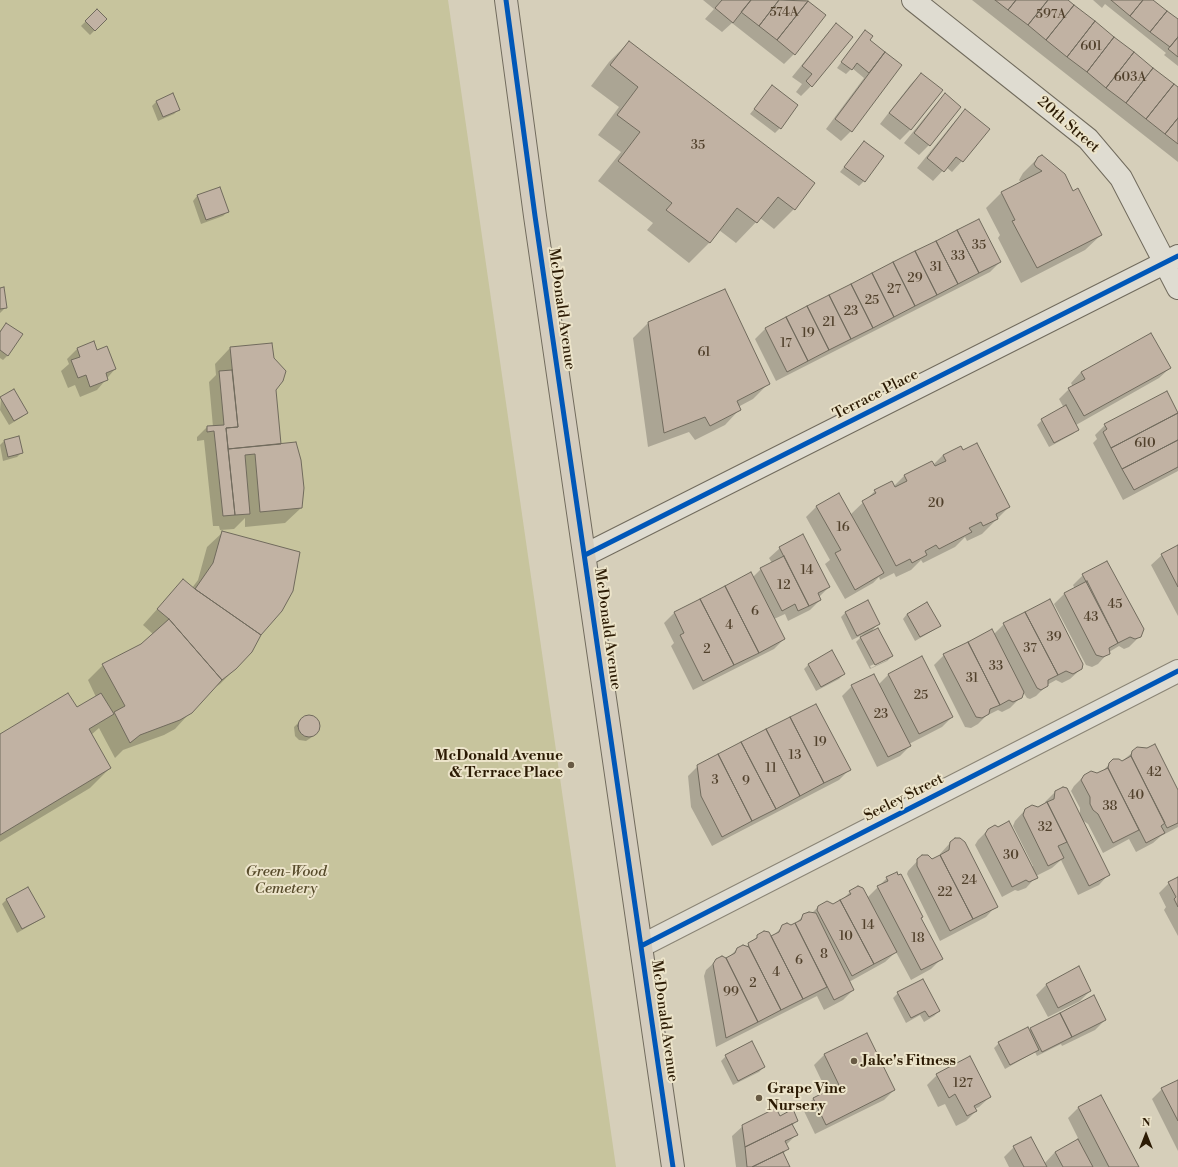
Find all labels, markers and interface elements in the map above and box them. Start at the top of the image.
house number: 574A [769,5,799,21]
house number: 597A [1036,7,1066,23]
house number: 601 [1080,39,1102,55]
house number: 603A [1114,70,1146,86]
street label: 20th Street [1033,93,1103,157]
house number: 35 [691,138,705,154]
house number: 35 [972,238,986,254]
street label: McDonald Avenue [544,247,578,371]
house number: 33 [951,249,965,265]
house number: 31 [930,260,942,276]
house number: 29 [907,271,923,287]
house number: 27 [887,282,901,298]
house number: 25 [865,293,879,309]
house number: 23 [844,304,858,320]
house number: 21 [822,315,836,331]
house number: 19 [801,326,815,342]
house number: 17 [780,336,792,352]
house number: 61 [697,345,711,361]
street label: Terrace Place [830,366,922,424]
house number: 610 [1134,436,1156,452]
house number: 20 [928,496,944,512]
house number: 16 [836,520,850,536]
house number: 14 [801,563,813,579]
street label: McDonald Avenue [590,567,624,691]
house number: 12 [777,578,791,594]
house number: 45 [1108,597,1122,613]
house number: 6 [751,604,759,620]
house number: 43 [1084,610,1098,626]
house number: 4 [725,618,733,634]
house number: 39 [1046,630,1062,646]
house number: 37 [1023,641,1037,657]
house number: 2 [703,642,711,658]
house number: 33 [989,659,1003,675]
house number: 31 [966,671,978,687]
house number: 25 [914,688,928,704]
house number: 23 [874,707,888,723]
house number: 19 [813,735,827,751]
place label: McDonald Avenue & Terrace Place [435,747,563,782]
house number: 13 [789,748,801,764]
marker: McDonald Avenue & Terrace Place [566,760,576,770]
house number: 11 [765,761,777,777]
house number: 42 [1146,765,1162,781]
street label: Seeley Street [861,770,947,826]
house number: 3 [711,773,719,789]
house number: 9 [742,774,750,790]
house number: 40 [1128,788,1144,804]
house number: 38 [1102,799,1118,815]
house number: 32 [1038,820,1052,836]
house number: 30 [1003,848,1019,864]
park label: Green-Wood Cemetery [245,863,327,898]
house number: 24 [961,873,977,889]
house number: 22 [938,885,952,901]
house number: 14 [862,918,874,934]
house number: 10 [839,929,853,945]
house number: 18 [911,931,925,947]
house number: 8 [820,947,828,963]
house number: 6 [795,953,803,969]
street label: McDonald Avenue [647,959,681,1083]
house number: 4 [772,965,780,981]
house number: 2 [749,976,757,992]
house number: 99 [723,985,739,1001]
place label: Jake's Fitness [862,1052,956,1070]
marker: Jake's Fitness [849,1056,859,1066]
house number: 127 [953,1076,973,1092]
place label: Grape Vine Nursery [767,1080,846,1115]
marker: Grape Vine Nursery [754,1093,764,1103]
north arrow [1126,1115,1166,1155]
text: N [1142,1116,1150,1130]

